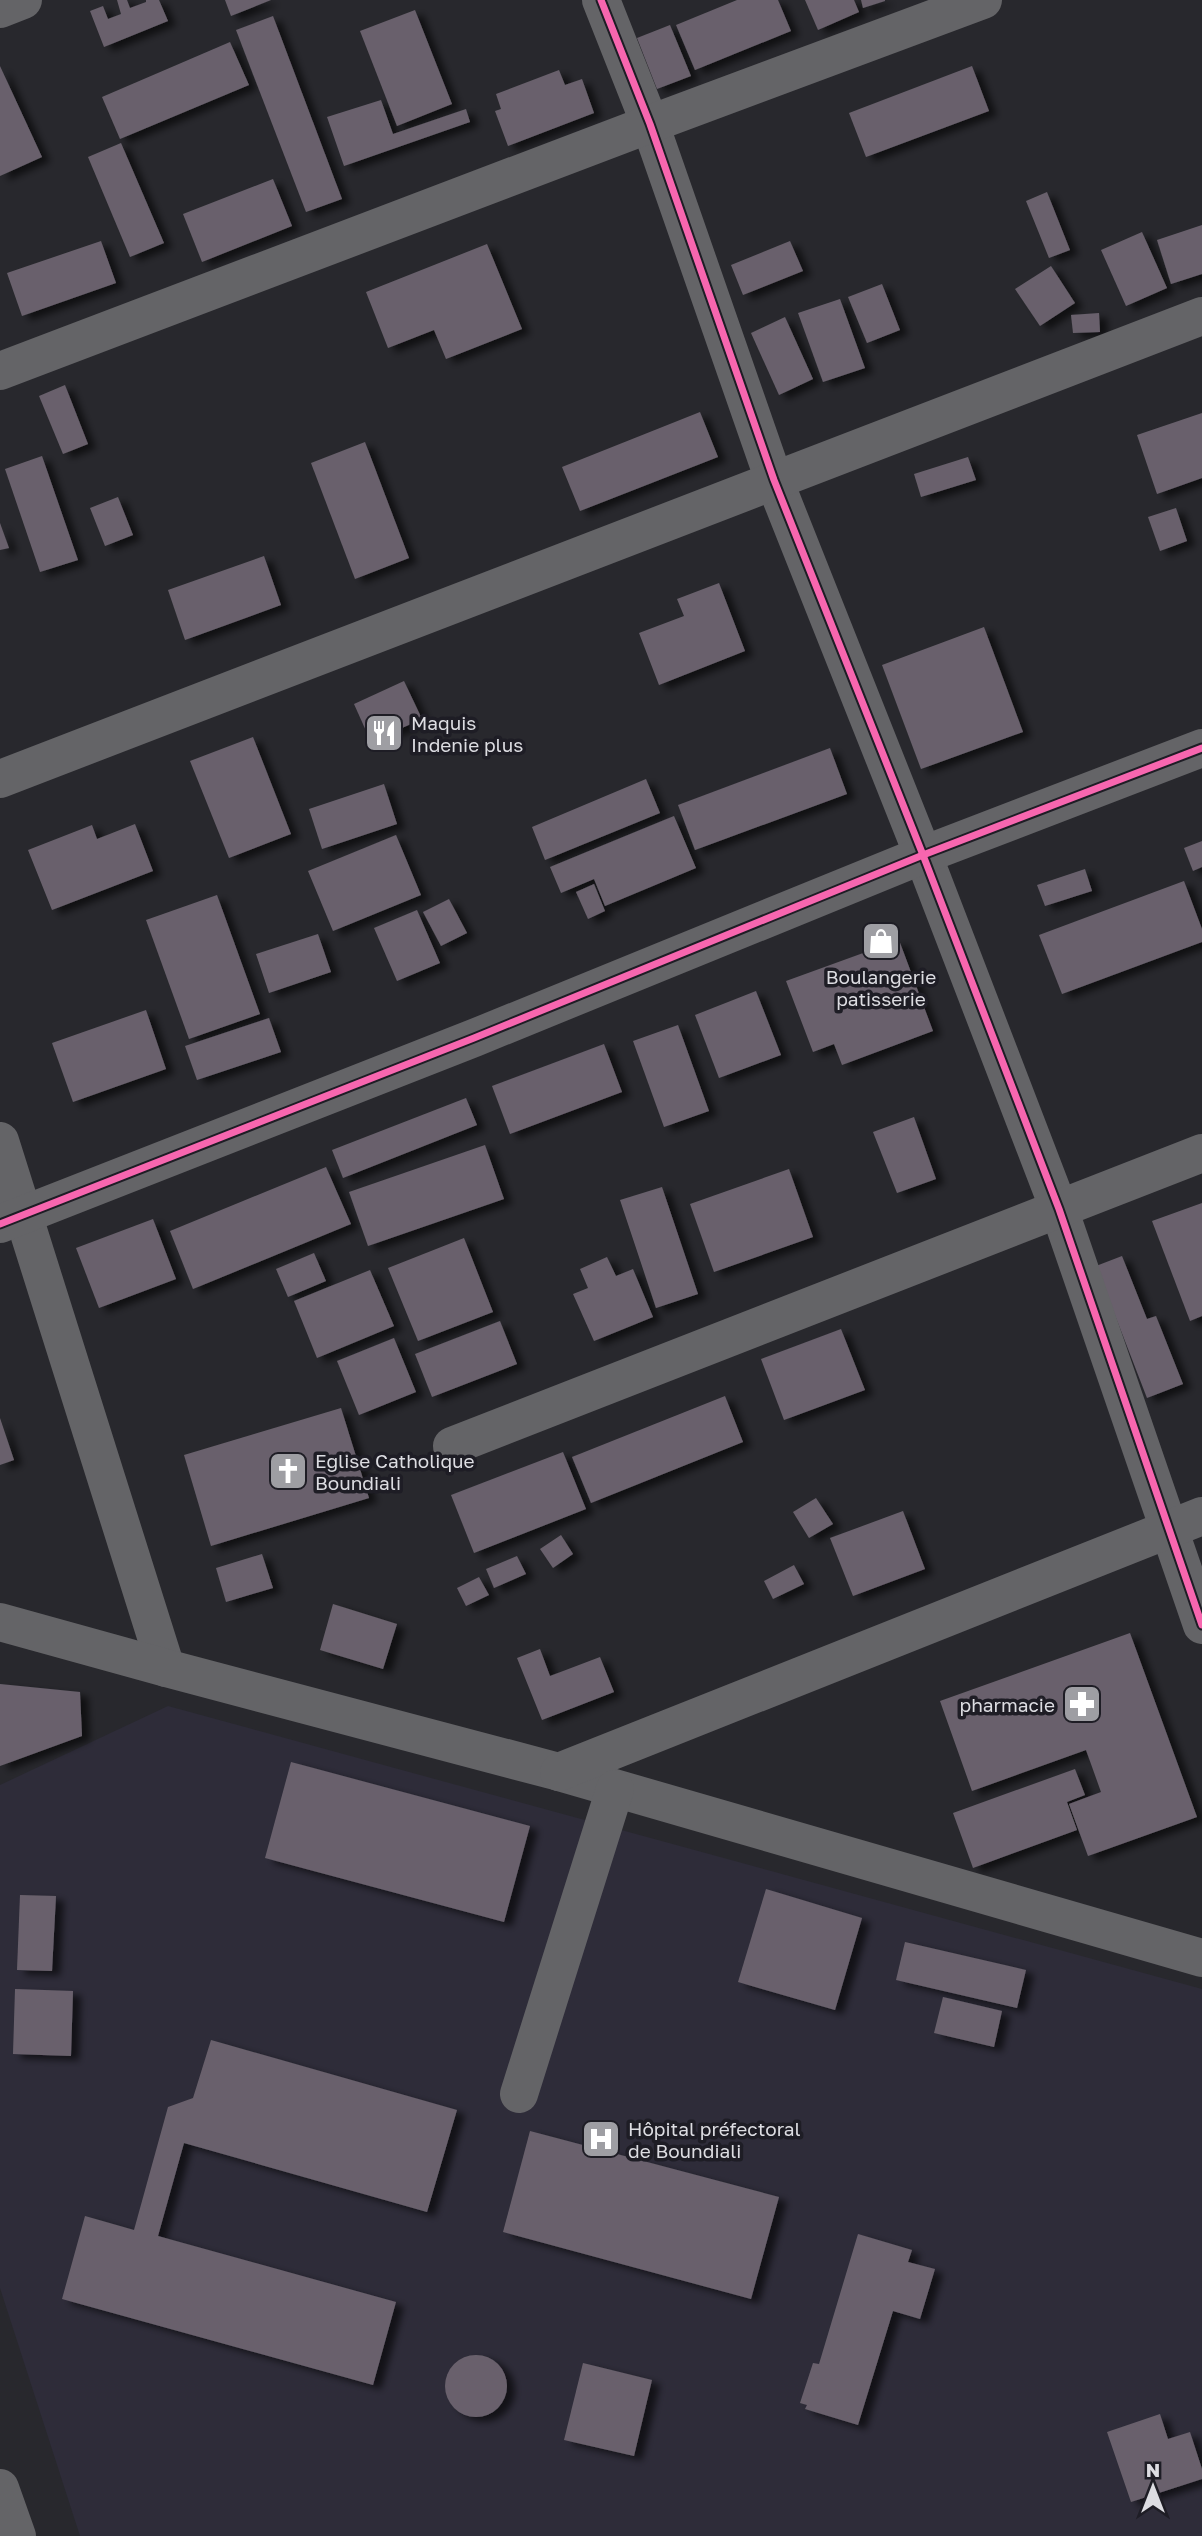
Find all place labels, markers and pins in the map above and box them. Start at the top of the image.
place label: Maquis Indenie plus [411,711,523,756]
restaurant icon: Maquis Indenie plus [363,712,405,754]
shop icon: Boulangerie patisserie [860,920,902,962]
place label: Boulangerie patisserie [826,965,936,1010]
place label: Eglise Catholique Boundiali [315,1449,475,1494]
church icon: Eglise Catholique Boundiali [267,1450,309,1492]
pharmacy icon: pharmacie [1061,1683,1103,1725]
place label: pharmacie [959,1693,1055,1716]
place label: Hôpital préfectoral de Boundiali [628,2117,801,2162]
hospital icon: Hôpital préfectoral de Boundiali [580,2118,622,2160]

